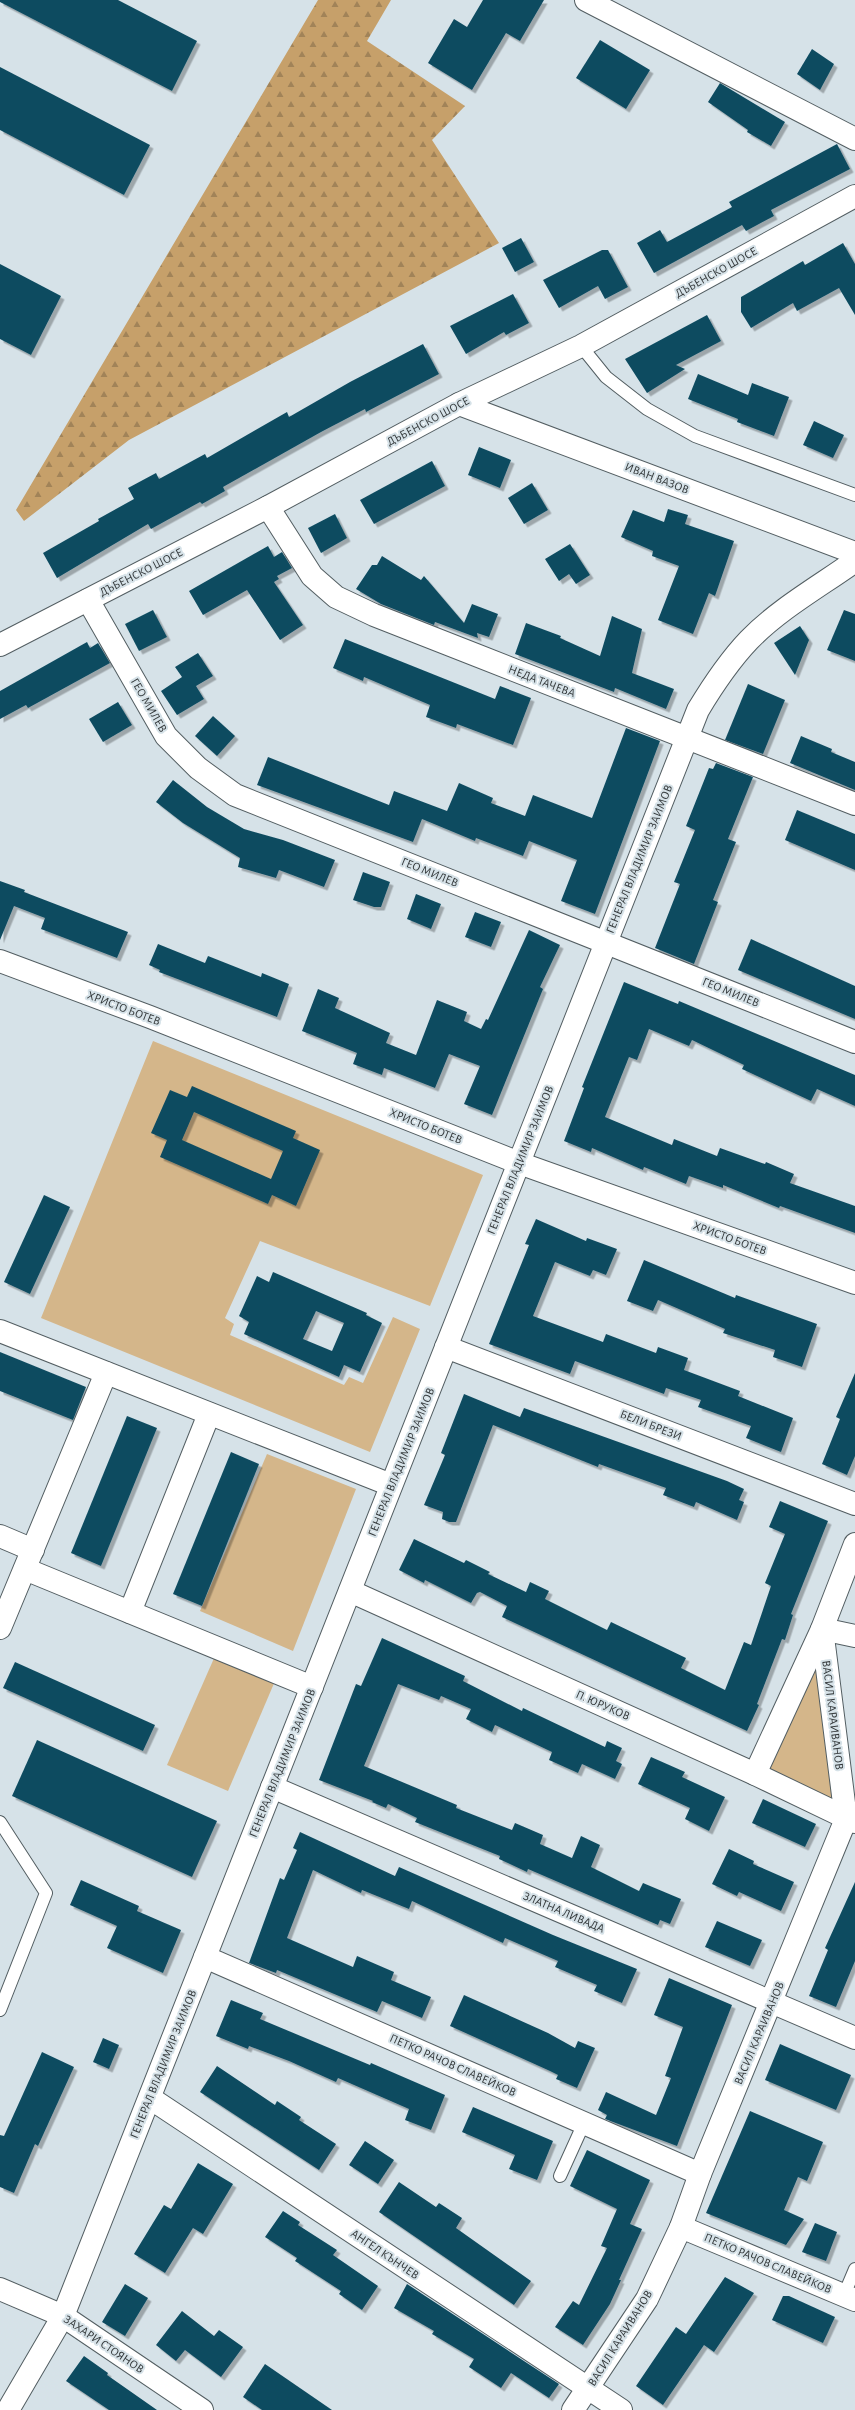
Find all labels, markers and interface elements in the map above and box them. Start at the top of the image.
street label: ДЪБЕНСКО ШОСЕ [673,244,759,300]
street label: ДЪБЕНСКО ШОСЕ [385,394,471,448]
street label: ИВАН ВАЗОВ [623,460,691,496]
street label: ДЪБЕНСКО ШОСЕ [97,546,185,598]
street label: НЕДА ТАЧЕВА [507,663,577,699]
street label: ГЕО МИЛЕВ [129,676,169,734]
street label: ГЕНЕРАЛ ВЛАДИМИР ЗАИМОВ [604,783,674,935]
street label: ГЕО МИЛЕВ [400,855,460,889]
street label: ГЕО МИЛЕВ [701,975,761,1009]
street label: ХРИСТО БОТЕВ [86,989,162,1027]
street label: ГЕНЕРАЛ ВЛАДИМИР ЗАИМОВ [485,1084,555,1236]
street label: ХРИСТО БОТЕВ [388,1106,464,1146]
street label: ХРИСТО БОТЕВ [692,1219,768,1257]
street label: ГЕНЕРАЛ ВЛАДИМИР ЗАИМОВ [366,1386,436,1538]
street label: БЕЛИ БРЕЗИ [618,1408,684,1442]
street label: ВАСИЛ КАРАИВАНОВ [820,1659,846,1771]
street label: ГЕНЕРАЛ ВЛАДИМИР ЗАИМОВ [247,1687,317,1839]
street label: П. ЮРУКОВ [574,1688,632,1722]
street label: ЗЛАТНА ЛИВАДА [522,1889,606,1935]
street label: ВАСИЛ КАРАИВАНОВ [732,1980,786,2086]
street label: ГЕНЕРАЛ ВЛАДИМИР ЗАИМОВ [128,1988,198,2140]
street label: ПЕТКО РАЧОВ СЛАВЕЙКОВ [388,2031,519,2098]
street label: АНГЕЛ КЪНЧЕВ [349,2227,421,2281]
street label: ПЕТКО РАЧОВ СЛАВЕЙКОВ [703,2230,834,2295]
street label: ВАСИЛ КАРАИВАНОВ [586,2288,654,2388]
street label: ЗАХАРИ СТОЯНОВ [62,2313,146,2375]

